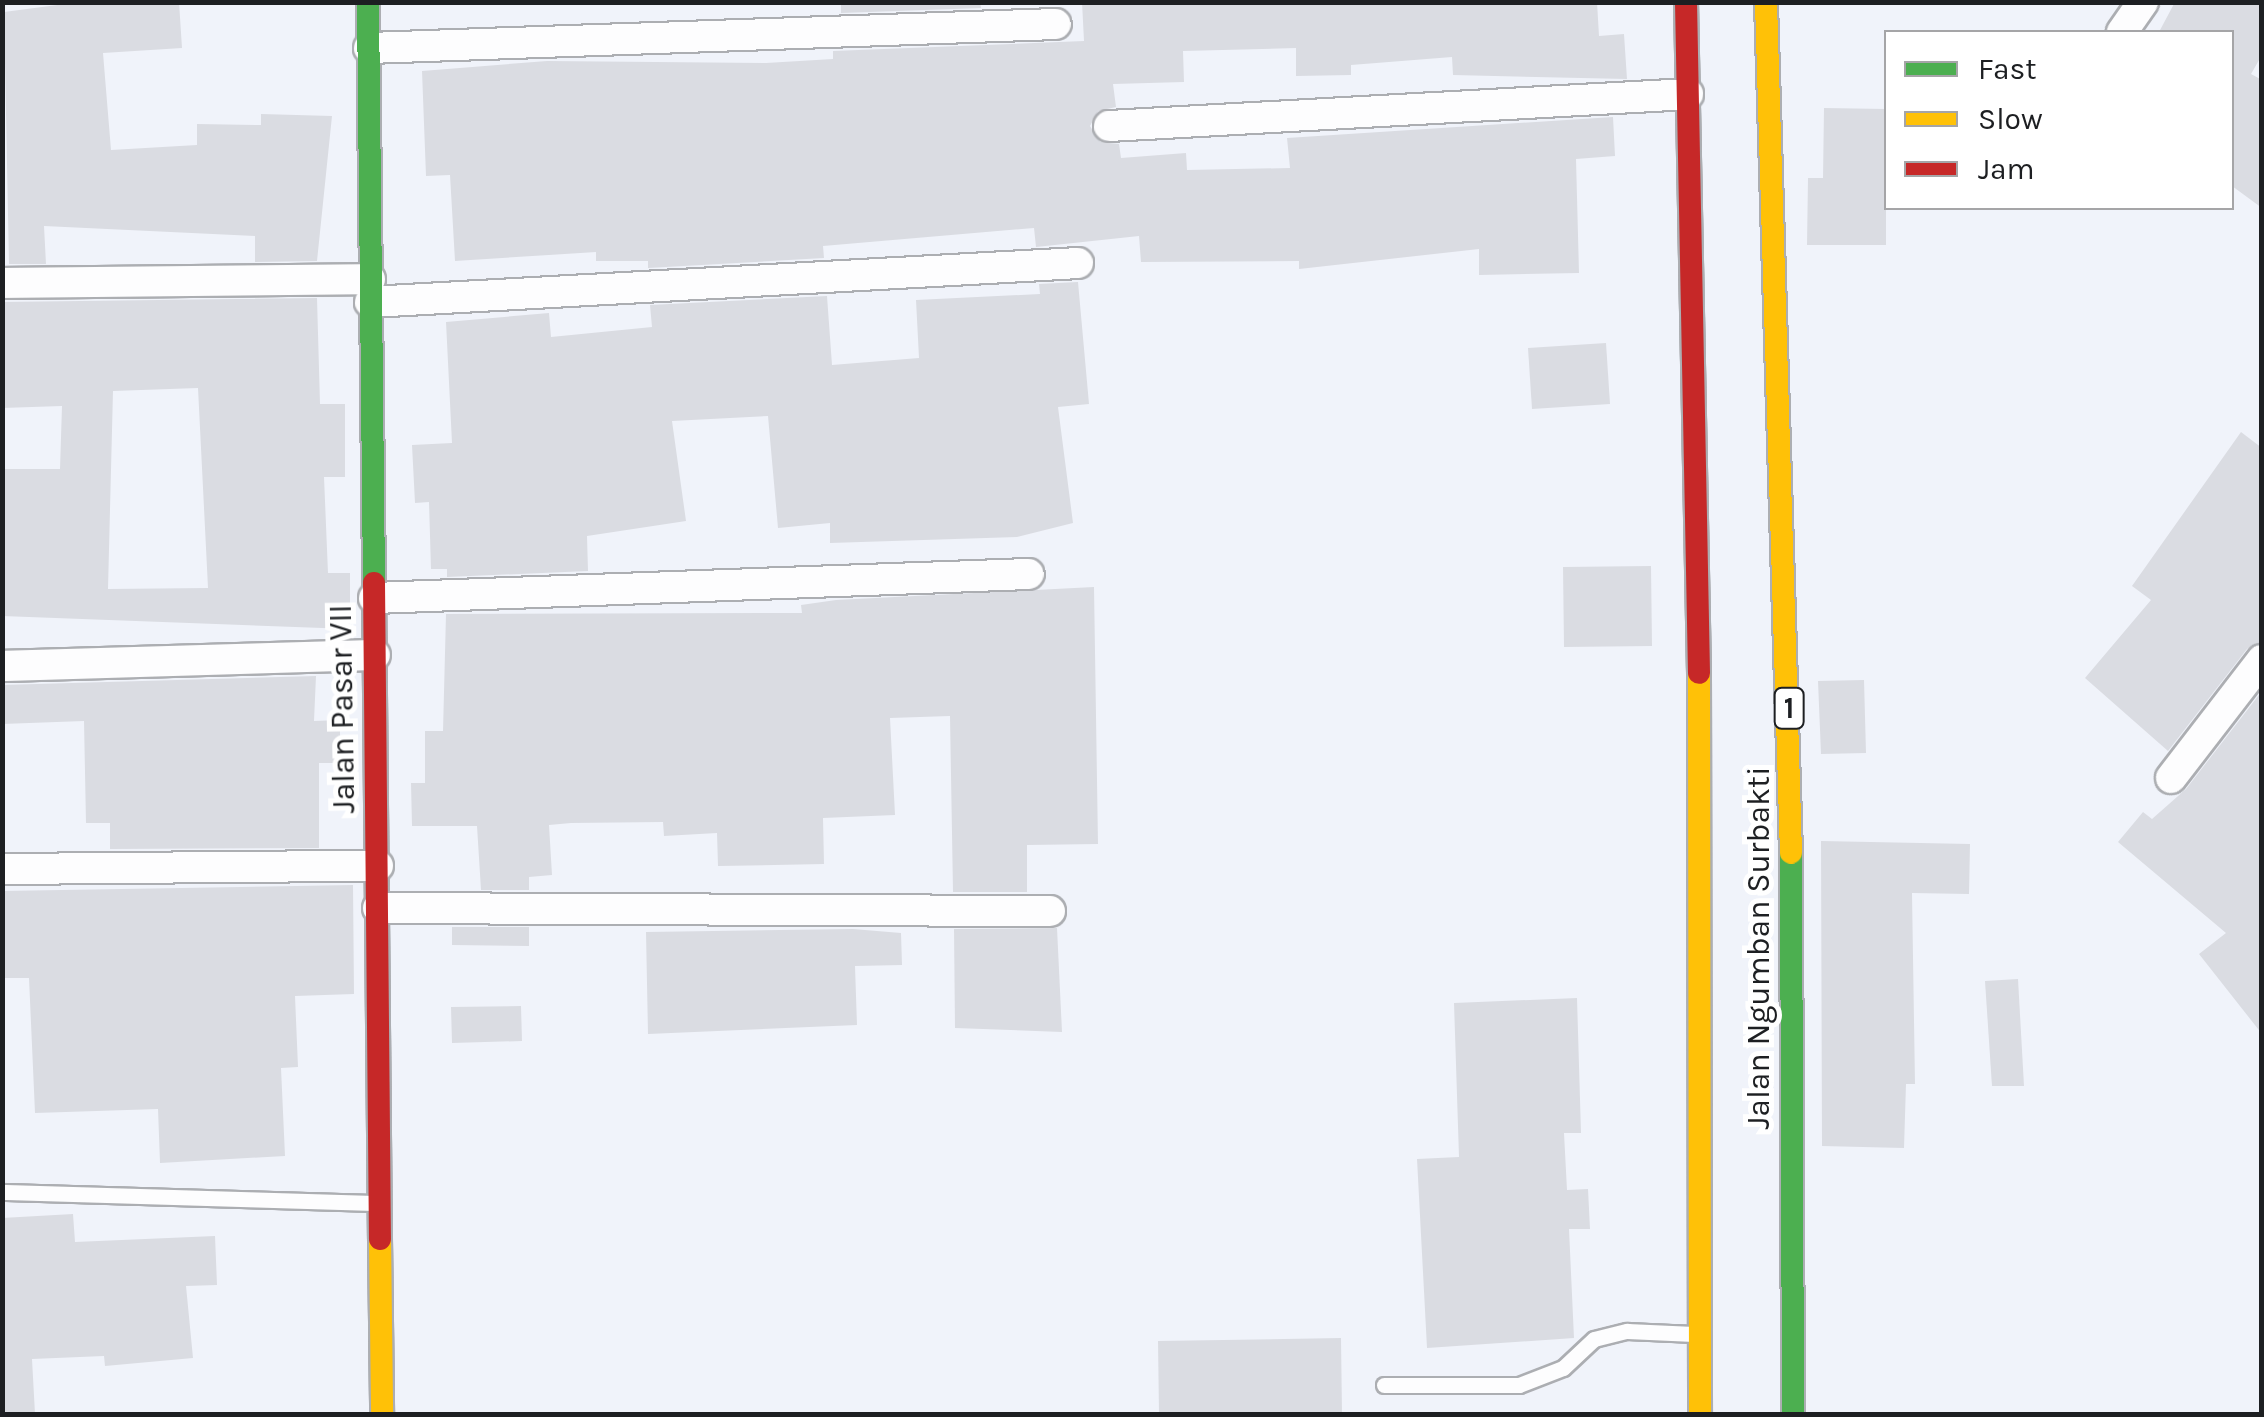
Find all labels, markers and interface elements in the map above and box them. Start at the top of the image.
legend [1884,30,2234,210]
text: Fast [1978,51,2037,87]
text: Slow [1978,101,2043,137]
text: Jam [1978,151,2035,187]
street label: Jalan Pasar VII [322,604,364,814]
road number: 1 [1772,683,1806,733]
street label: Jalan Ngumban Surbakti [1740,766,1778,1130]

